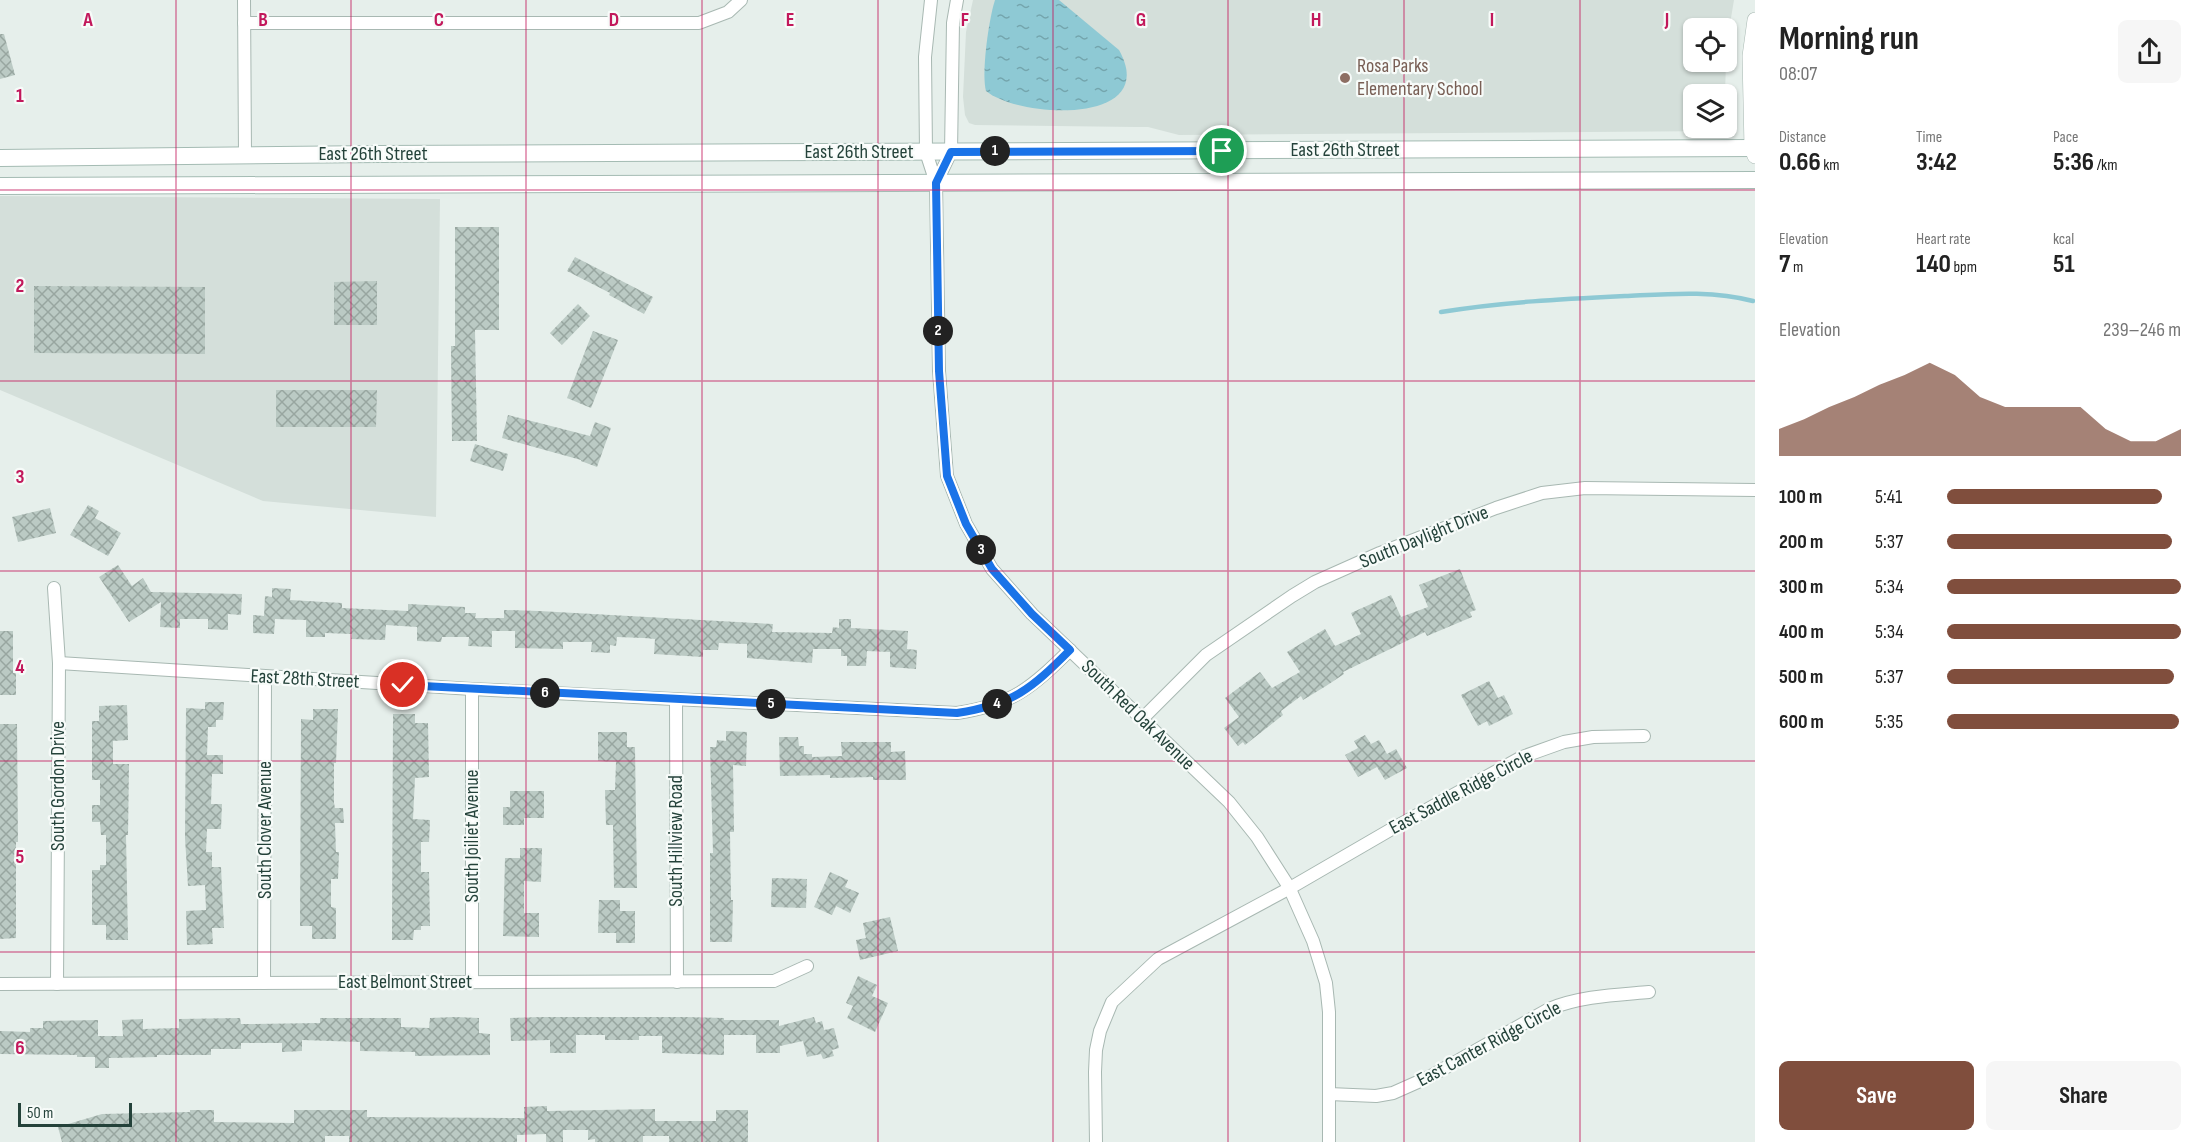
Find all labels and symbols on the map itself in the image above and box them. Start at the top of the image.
text: A [82,8,93,32]
text: B [258,8,268,32]
text: C [434,8,444,32]
text: D [609,8,619,32]
text: E [786,8,794,32]
text: F [961,8,969,32]
text: G [1136,8,1146,32]
text: H [1311,8,1321,32]
text: I [1490,8,1494,32]
text: J [1664,8,1669,32]
place label: Rosa Parks Elementary School [1357,54,1483,101]
marker: Rosa Parks Elementary School [1338,71,1352,85]
text: 1 [16,84,24,108]
pin [1196,125,1247,176]
pin: 1 [980,136,1010,166]
street label: East 26th Street [1290,138,1400,162]
street label: East 26th Street [804,140,914,164]
street label: East 26th Street [318,142,428,166]
text: 2 [16,274,24,298]
pin: 2 [923,316,953,346]
text: 3 [16,465,25,489]
street label: South Daylight Drive [1356,500,1492,574]
pin: 3 [966,535,996,565]
text: 4 [15,655,25,679]
street label: South Red Oak Avenue [1076,655,1200,775]
pin [377,659,428,710]
street label: East 28th Street [250,664,360,694]
pin: 6 [530,678,560,708]
pin: 5 [756,689,786,719]
pin: 4 [982,689,1012,719]
street label: South Gordon Drive [46,721,70,851]
street label: East Saddle Ridge Circle [1385,744,1537,840]
street label: South Clover Avenue [253,761,277,899]
street label: South Joiliet Avenue [460,769,484,903]
street label: South Hillview Road [664,775,688,907]
text: 5 [16,845,25,869]
street label: East Belmont Street [338,970,472,994]
street label: East Canter Ridge Circle [1413,996,1565,1092]
text: 6 [15,1036,25,1060]
scale bar [18,1100,132,1128]

